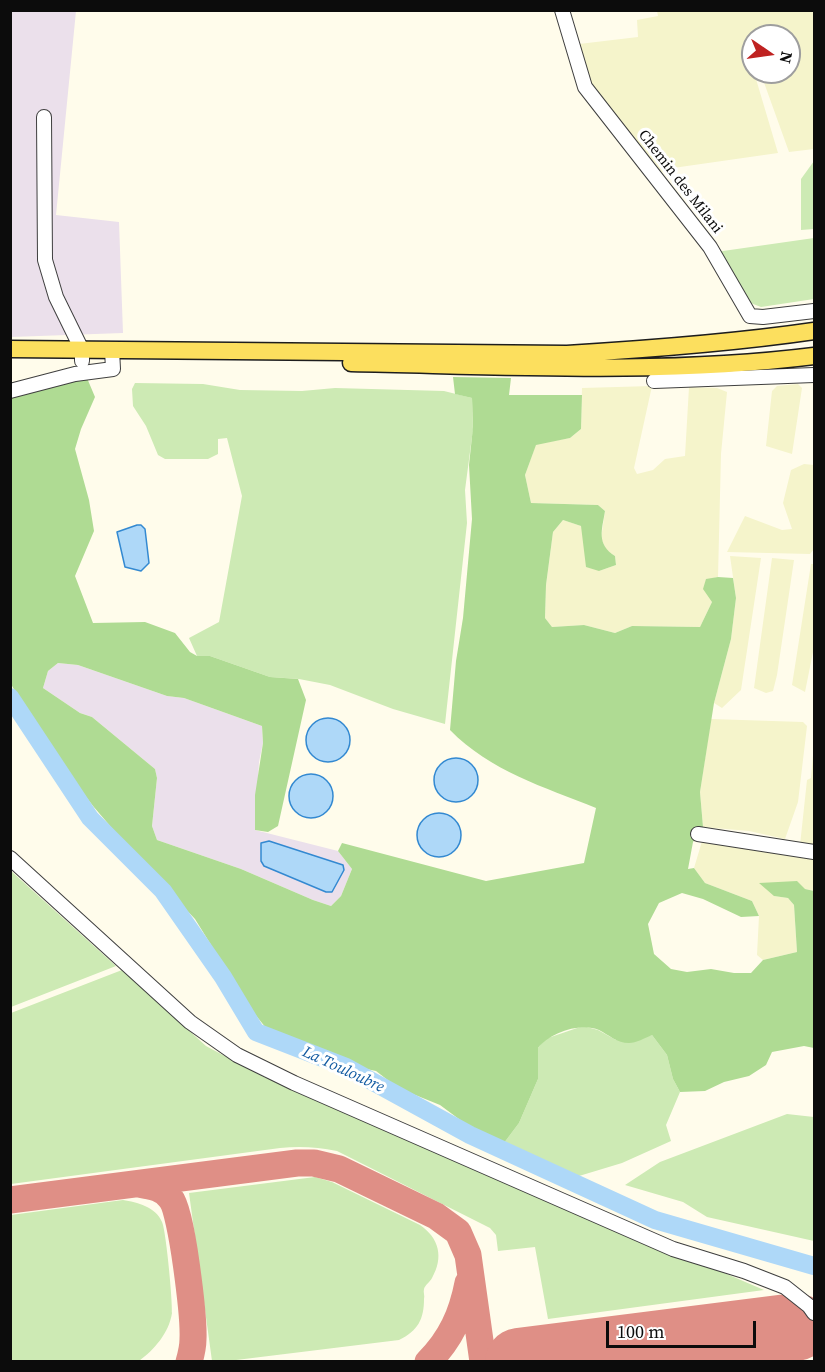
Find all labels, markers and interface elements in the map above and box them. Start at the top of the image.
north arrow [741,24,801,84]
text: N [775,49,799,66]
street label: Chemin des Milani [634,127,726,237]
water label: La Touloubre [299,1043,387,1097]
scale bar [609,1309,759,1347]
text: 100 m [617,1319,664,1344]

